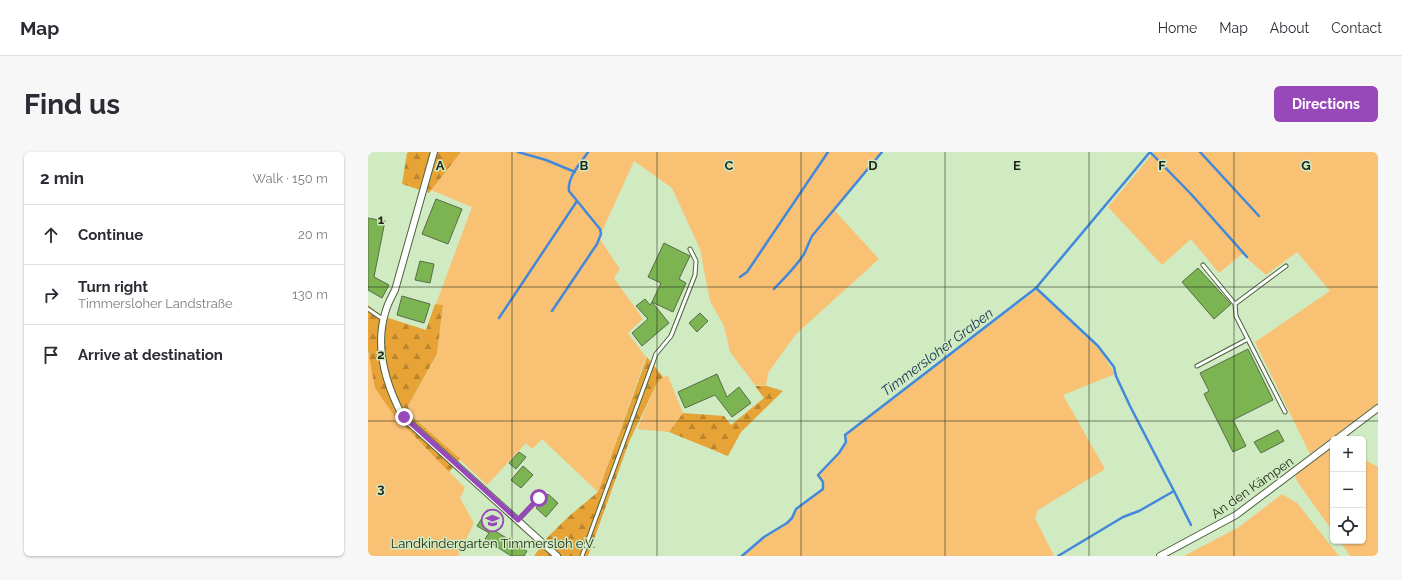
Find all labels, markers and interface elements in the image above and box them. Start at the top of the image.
text: Map [20,17,59,39]
text: Home [1158,20,1197,36]
text: Map [1219,20,1248,36]
text: About [1270,20,1309,36]
text: Contact [1331,20,1382,36]
button: Directions [1274,86,1378,122]
text: Find us [24,88,120,121]
text: A [436,158,445,173]
text: B [580,158,589,173]
text: C [725,158,734,173]
text: D [868,158,878,173]
text: E [1013,158,1021,173]
text: F [1158,158,1166,173]
text: G [1301,158,1311,173]
text: 2 min [40,168,84,188]
text: Walk · 150 m [253,171,328,186]
text: 1 [378,212,385,227]
icon: ahead [40,224,62,246]
text: Continue [78,226,143,244]
text: 20 m [298,227,328,242]
text: Turn right [78,278,148,296]
icon: right [40,284,62,306]
text: 130 m [292,287,328,302]
text: Timmersloher Landstraße [78,296,233,311]
water label: Timmersloher Graben [878,305,996,399]
icon: arrive [40,344,62,366]
text: Arrive at destination [78,346,223,364]
text: 2 [377,347,385,362]
route end [395,408,413,426]
map controls [1330,436,1366,544]
button: + [1330,436,1366,472]
street label: An den Kämpen [1208,453,1296,521]
button: − [1330,472,1366,508]
text: 3 [377,481,385,496]
route start [530,489,548,507]
school or university icon: Landkindergarten Timmersloh e.V. [480,508,506,534]
button: locate [1330,508,1366,544]
place label: Landkindergarten Timmersloh e.V. [391,536,595,551]

